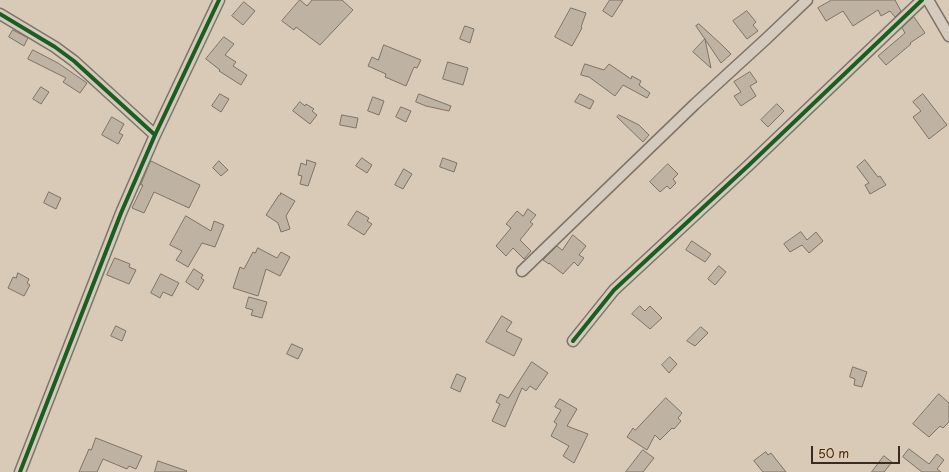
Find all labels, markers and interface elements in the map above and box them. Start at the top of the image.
scale bar [813,438,902,464]
text: 50 m [818,444,849,462]

